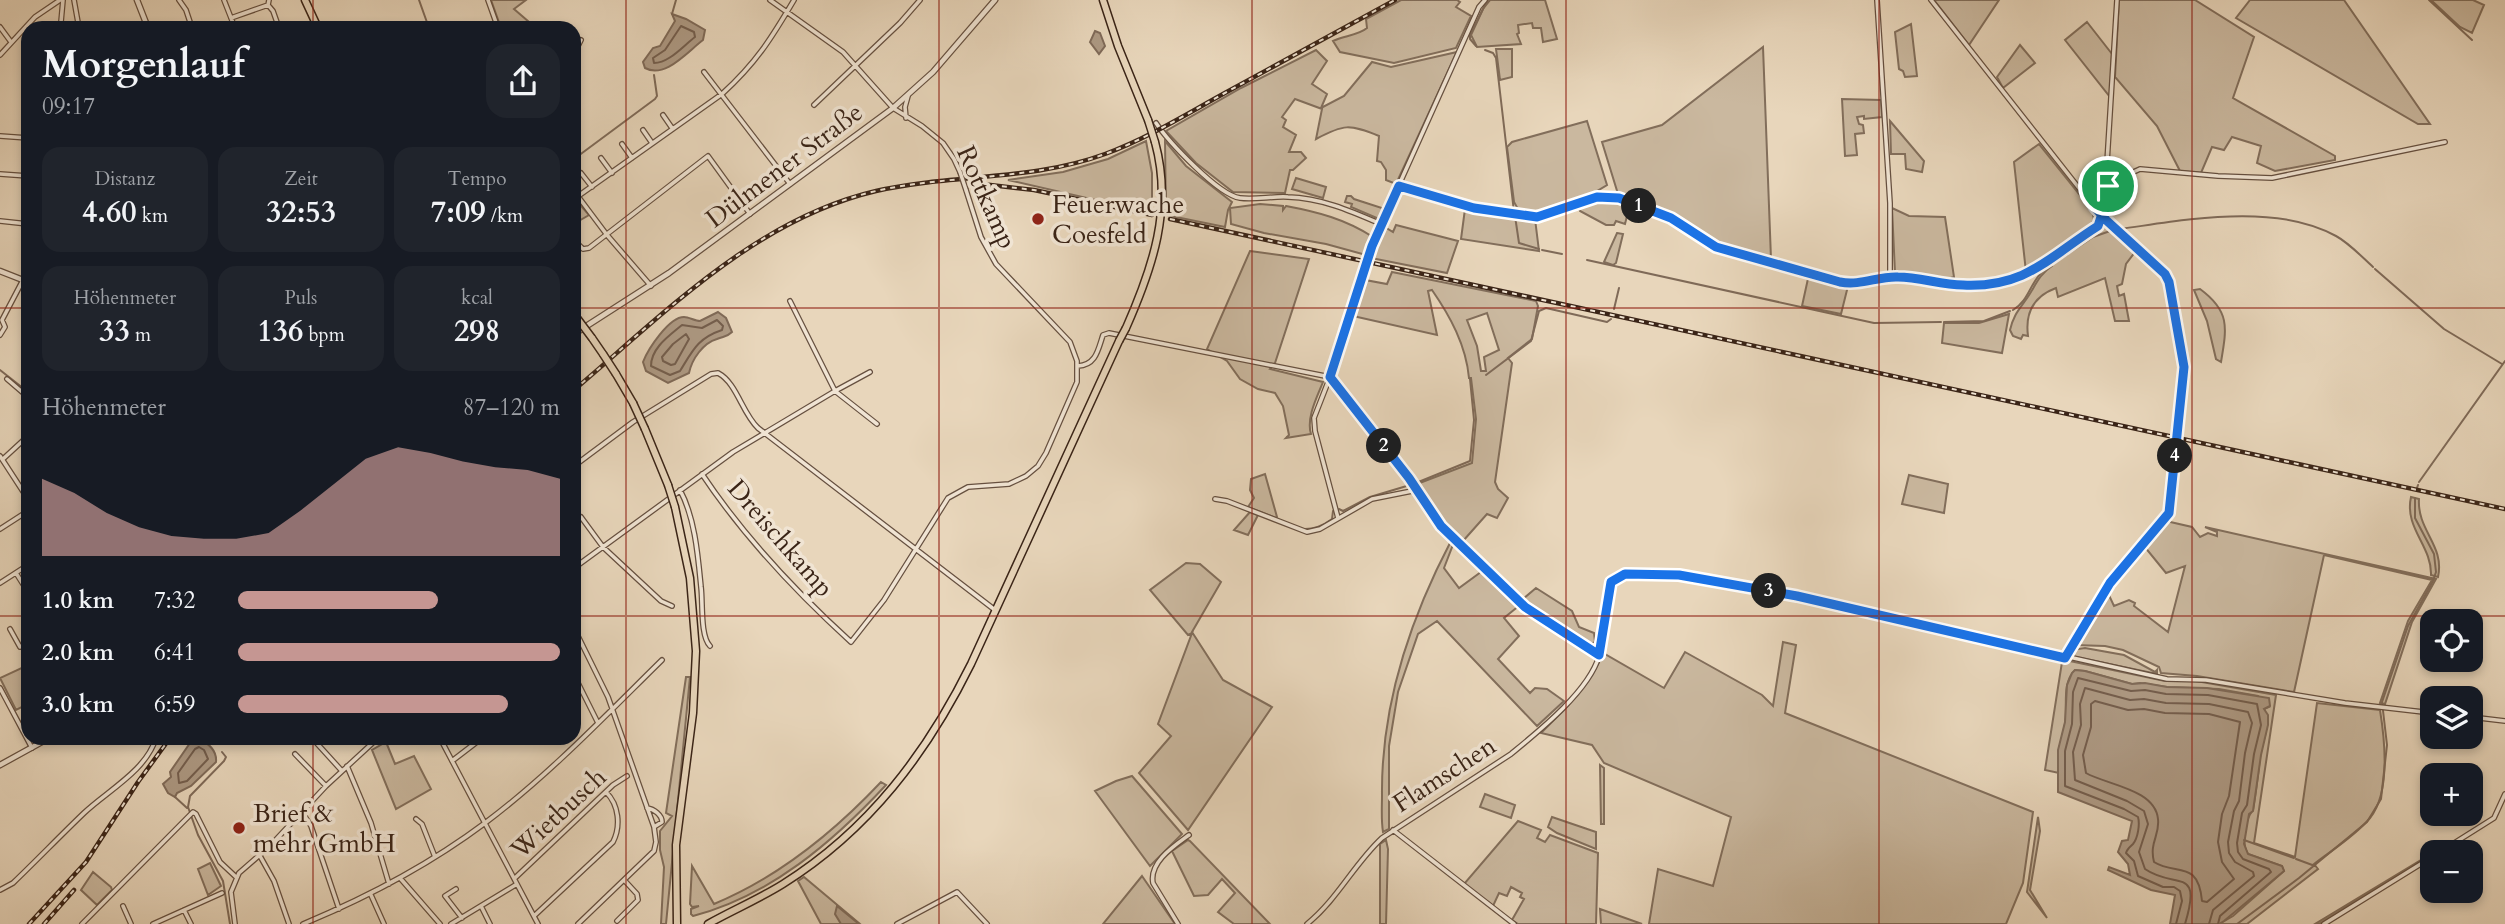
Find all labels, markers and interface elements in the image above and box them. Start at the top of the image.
text: Morgenlauf [42,39,245,91]
button: share [486,44,560,118]
text: 09:17 [42,91,95,122]
street label: Dülmener Straße [699,95,870,236]
street label: Rottkamp [948,140,1025,254]
pin [2078,156,2138,216]
text: Distanz [95,166,155,192]
text: Zeit [284,166,318,192]
text: Tempo [447,166,507,192]
icon: arrive [2089,167,2127,205]
place label: Feuerwache Coesfeld [1052,187,1184,252]
pin: 1 [1622,188,1656,224]
text: 4.60 [82,192,137,233]
text: 32:53 [266,192,336,233]
text: 7:09 [431,192,486,233]
text: 1 [1634,192,1643,218]
text: km [137,203,168,229]
text: /km [486,203,523,229]
marker: Feuerwache Coesfeld [1030,211,1046,227]
text: Höhenmeter [74,285,176,311]
text: Puls [285,285,317,311]
text: kcal [461,285,493,311]
text: 33 [99,311,130,352]
text: 136 [257,311,303,352]
text: 298 [454,311,500,352]
text: m [130,322,151,348]
text: bpm [303,322,345,348]
text: Höhenmeter [42,392,166,423]
text: 87–120 m [463,392,560,423]
pin: 2 [1366,428,1402,464]
text: 2 [1379,432,1388,458]
pin: 4 [2158,438,2192,474]
text: 4 [2170,442,2179,468]
street label: Dreischkamp [720,472,842,605]
pin: 3 [1752,574,1786,608]
text: 3 [1764,577,1773,603]
text: 1.0 km [42,585,114,616]
text: 7:32 [154,585,195,616]
map controls [2420,609,2483,903]
button: locate [2420,609,2483,672]
text: 2.0 km [42,637,114,668]
text: 6:41 [154,637,195,668]
button: layers [2420,686,2483,749]
text: 3.0 km [42,689,114,720]
text: 6:59 [154,689,195,720]
street label: Flamschen [1386,728,1503,821]
street label: Wietbusch [502,760,614,867]
button: + [2420,763,2483,826]
place label: Brief & mehr GmbH [253,796,396,861]
marker: Brief & mehr GmbH [231,820,247,836]
button: − [2420,840,2483,903]

